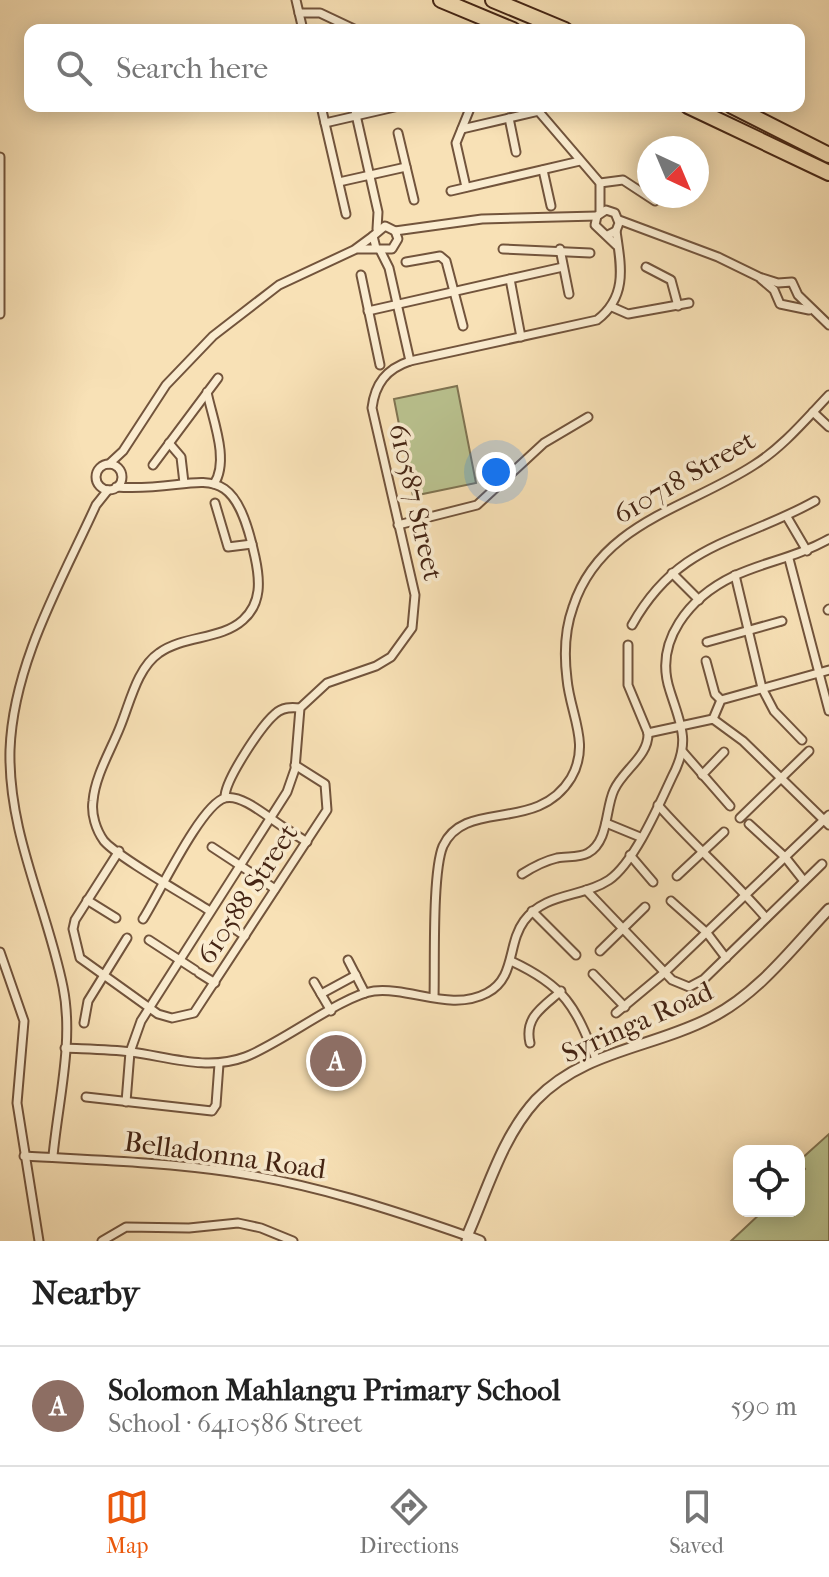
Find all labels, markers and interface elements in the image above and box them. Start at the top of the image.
search box [24,24,805,112]
icon: search [52,46,96,90]
text: Search here [116,51,268,86]
north arrow [637,136,709,208]
street label: 610587 Street [382,420,450,584]
street label: 610718 Street [607,423,761,531]
your location [476,452,516,492]
street label: 610588 Street [189,818,305,970]
street label: Syringa Road [557,974,718,1070]
pin: A [310,1031,362,1091]
street label: Belladonna Road [122,1125,329,1186]
map controls [733,1145,805,1217]
button: locate [733,1145,805,1217]
text: Nearby [32,1273,139,1313]
text: Solomon Mahlangu Primary School [108,1373,561,1408]
text: A [50,1391,66,1422]
text: 590 m [731,1391,797,1422]
text: School · 6410586 Street [108,1408,362,1439]
tab: Map [105,1485,149,1559]
tab: Directions [360,1485,459,1559]
tab: Saved [669,1485,724,1559]

